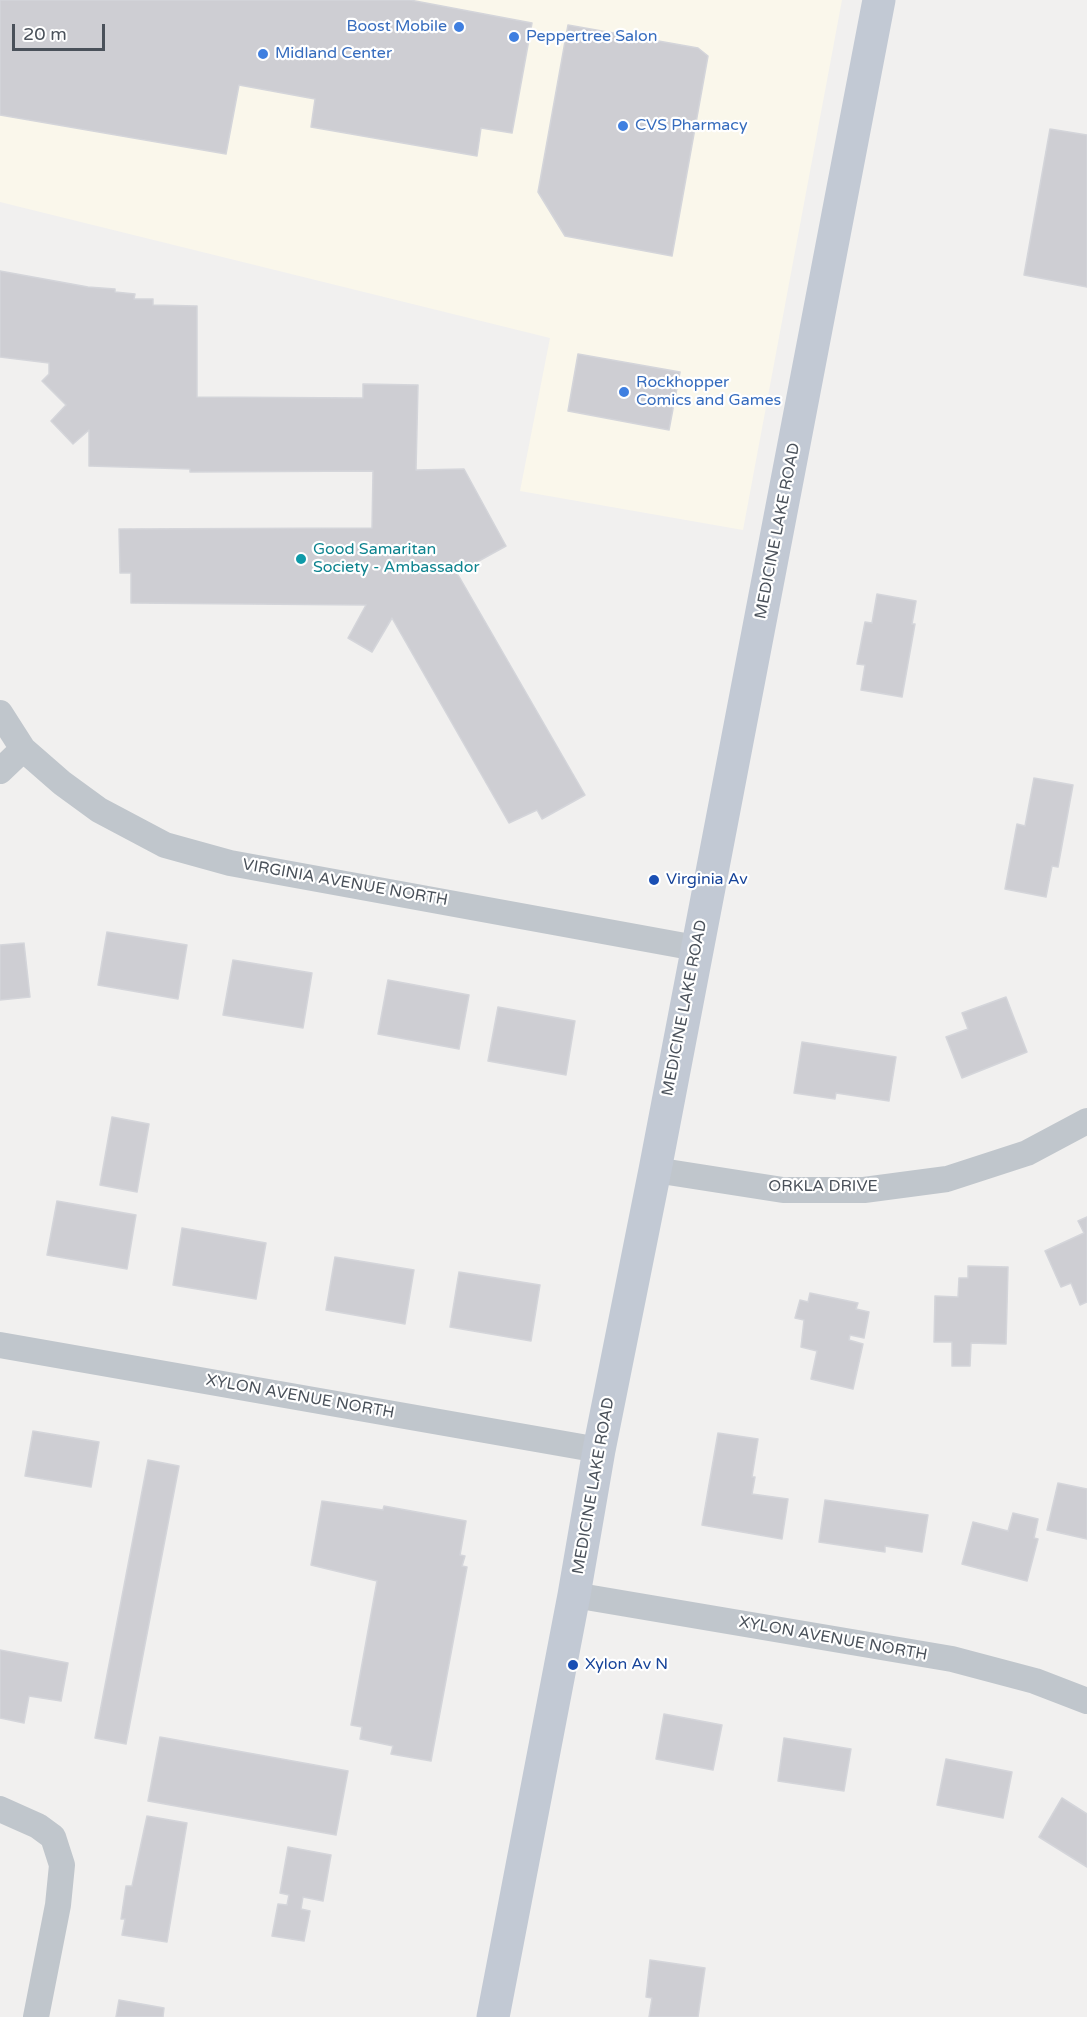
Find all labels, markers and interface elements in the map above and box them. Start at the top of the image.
scale bar [15,12,108,50]
place label: Boost Mobile [347,17,447,37]
marker: Boost Mobile [452,20,466,34]
text: 20 m [23,23,67,45]
place label: Peppertree Salon [526,27,658,47]
marker: Peppertree Salon [507,30,521,44]
place label: Midland Center [275,44,392,64]
marker: Midland Center [256,47,270,61]
place label: CVS Pharmacy [635,116,747,136]
marker: CVS Pharmacy [616,119,630,133]
place label: Rockhopper Comics and Games [636,373,781,411]
marker: Rockhopper Comics and Games [617,385,631,399]
street label: MEDICINE LAKE ROAD [751,441,805,621]
place label: Good Samaritan Society - Ambassador [313,540,480,578]
marker: Good Samaritan Society - Ambassador [294,552,308,566]
street label: VIRGINIA AVENUE NORTH [241,855,449,911]
place label: Virginia Av [666,870,748,890]
marker: Virginia Av [647,873,661,887]
street label: MEDICINE LAKE ROAD [658,918,712,1098]
street label: ORKLA DRIVE [768,1177,878,1197]
street label: XYLON AVENUE NORTH [204,1371,396,1423]
street label: MEDICINE LAKE ROAD [569,1396,619,1576]
street label: XYLON AVENUE NORTH [737,1613,929,1665]
place label: Xylon Av N [585,1655,668,1675]
marker: Xylon Av N [566,1658,580,1672]

